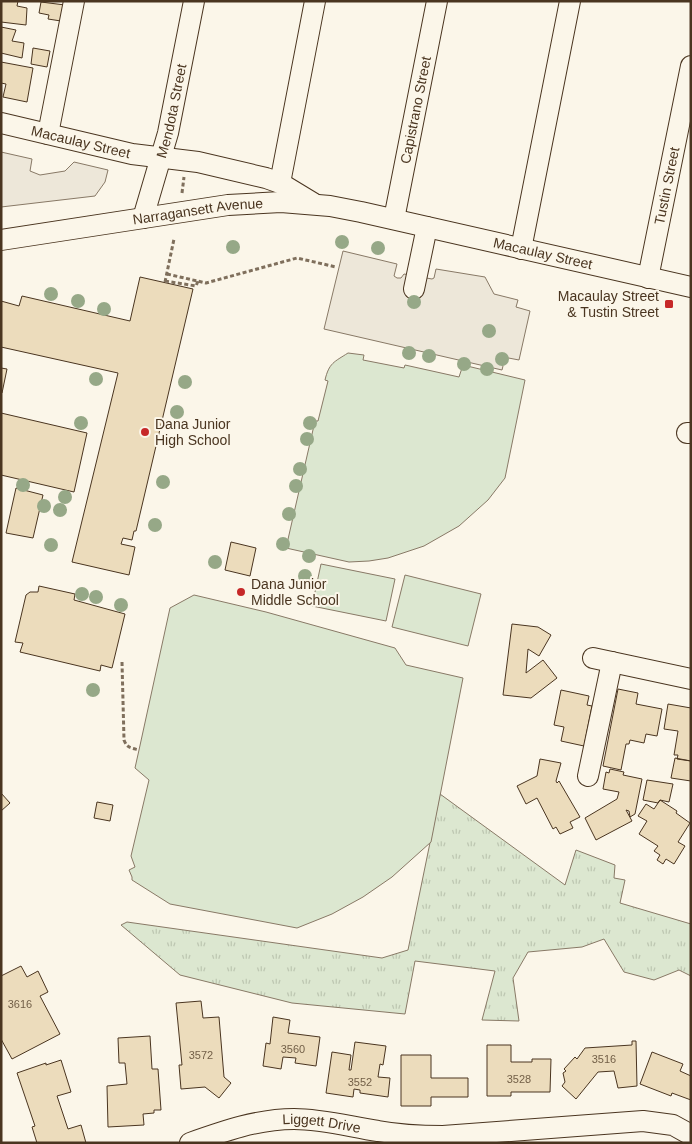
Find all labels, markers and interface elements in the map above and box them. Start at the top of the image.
street label: Capistrano Street [397,55,434,165]
street label: Mendota Street [153,62,189,160]
street label: Macaulay Street [30,122,132,161]
street label: Tustin Street [651,145,682,226]
street label: Narragansett Avenue [132,195,264,228]
street label: Macaulay Street [492,234,594,272]
place label: Macaulay Street & Tustin Street [558,288,659,320]
marker: Macaulay Street & Tustin Street [663,298,675,310]
place label: Dana Junior High School [155,416,231,448]
marker: Dana Junior High School [139,426,151,438]
place label: Dana Junior Middle School [251,576,339,608]
marker: Dana Junior Middle School [235,586,247,598]
house number: 3616 [8,998,32,1010]
house number: 3560 [281,1043,305,1055]
house number: 3572 [189,1049,213,1061]
house number: 3516 [592,1053,616,1065]
house number: 3528 [507,1073,531,1085]
house number: 3552 [348,1076,372,1088]
street label: Liggett Drive [282,1111,362,1136]

